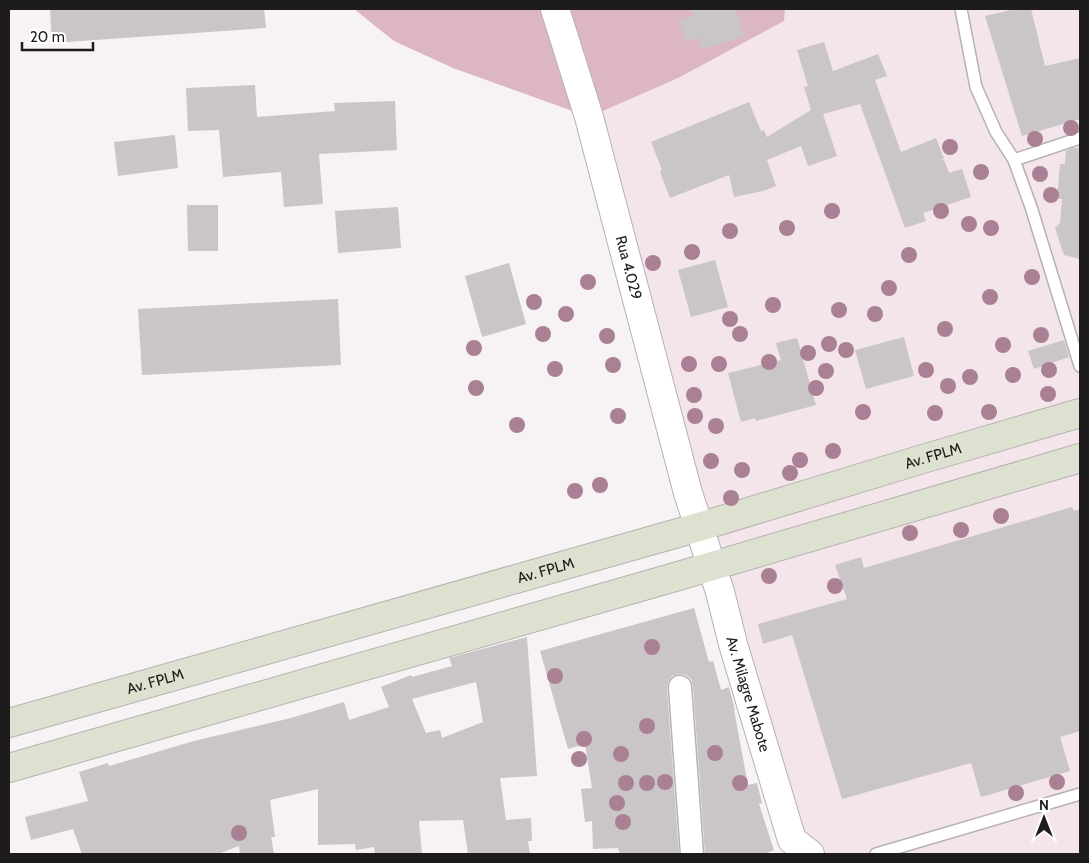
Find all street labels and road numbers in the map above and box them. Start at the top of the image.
street label: Rua 4.029 [612,234,646,302]
street label: Av. FPLM [903,439,964,473]
street label: Av. FPLM [515,554,576,587]
street label: Av. Milagre Mabote [722,635,774,754]
street label: Av. FPLM [125,665,186,698]

